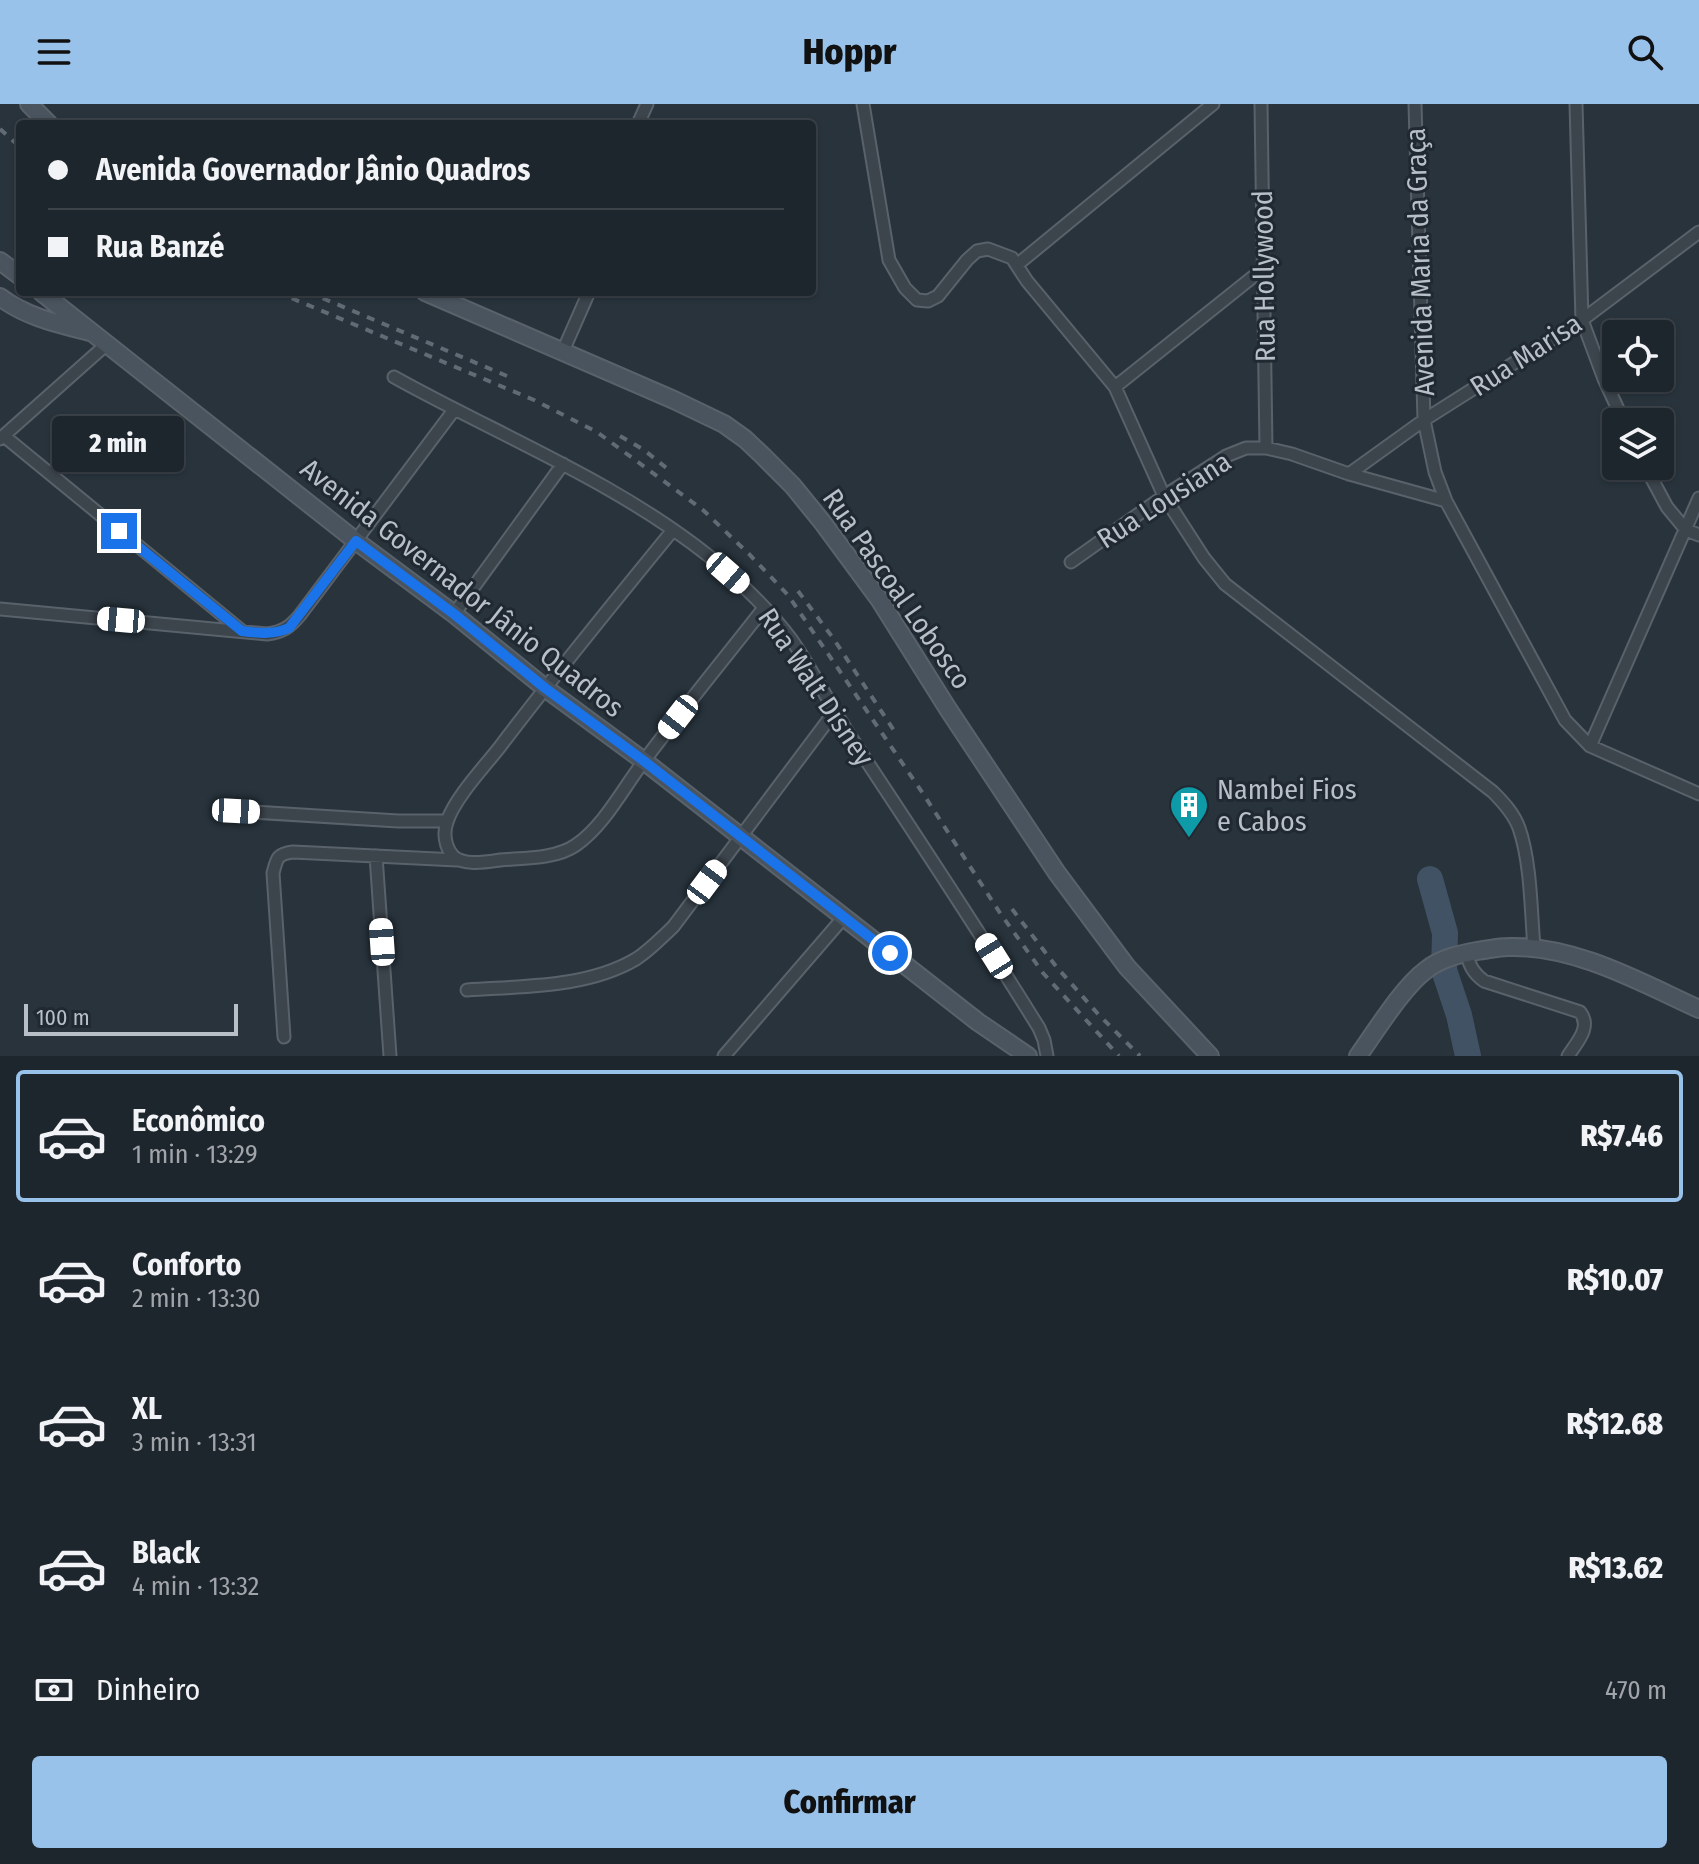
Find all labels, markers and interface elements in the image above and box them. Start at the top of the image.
icon: menu [32,30,76,74]
text: Hoppr [803,30,896,74]
icon: search [1623,30,1667,74]
street label: Avenida Maria da Graça [1399,127,1441,397]
text: Avenida Governador Jânio Quadros [96,152,531,188]
street label: Rua Hollywood [1246,190,1282,362]
text: Rua Banzé [96,229,224,265]
street label: Rua Marisa [1464,307,1588,403]
map controls [1602,320,1674,480]
button: locate [1602,320,1674,392]
button: layers [1602,408,1674,480]
callout: 2 min [53,415,185,471]
text: 2 min [89,428,147,459]
street label: Rua Lousiana [1091,445,1237,555]
street label: Avenida Governador Jânio Quadros [294,452,630,724]
street label: Rua Pascoal Lobosco [816,483,978,695]
route end [101,513,137,549]
car [702,548,754,598]
street label: Rua Walt Disney [751,602,881,773]
car [96,606,146,634]
car [654,691,702,743]
place label: Nambei Fios e Cabos [1217,773,1357,838]
building icon: Nambei Fios e Cabos [1168,784,1210,839]
car [211,798,261,824]
car [683,856,731,908]
car [368,917,396,967]
car [971,929,1017,983]
route start [872,935,908,971]
scale bar [24,1000,238,1036]
text: 100 m [36,1004,90,1031]
icon: car [36,1100,108,1172]
text: Econômico [132,1103,265,1139]
text: R$7.46 [1581,1118,1663,1154]
text: 1 min · 13:29 [132,1139,258,1170]
icon: car [36,1244,108,1316]
text: Conforto [132,1247,241,1283]
text: R$10.07 [1567,1262,1663,1298]
text: 2 min · 13:30 [132,1283,260,1314]
icon: car [36,1388,108,1460]
text: XL [132,1391,162,1427]
text: R$12.68 [1567,1406,1663,1442]
text: 3 min · 13:31 [132,1427,257,1458]
icon: car [36,1532,108,1604]
text: Black [132,1535,200,1571]
text: R$13.62 [1569,1550,1663,1586]
text: 4 min · 13:32 [132,1571,259,1602]
icon: cash [32,1668,76,1712]
text: Dinheiro [96,1672,200,1708]
text: 470 m [1605,1675,1667,1706]
button: Confirmar [32,1756,1667,1848]

